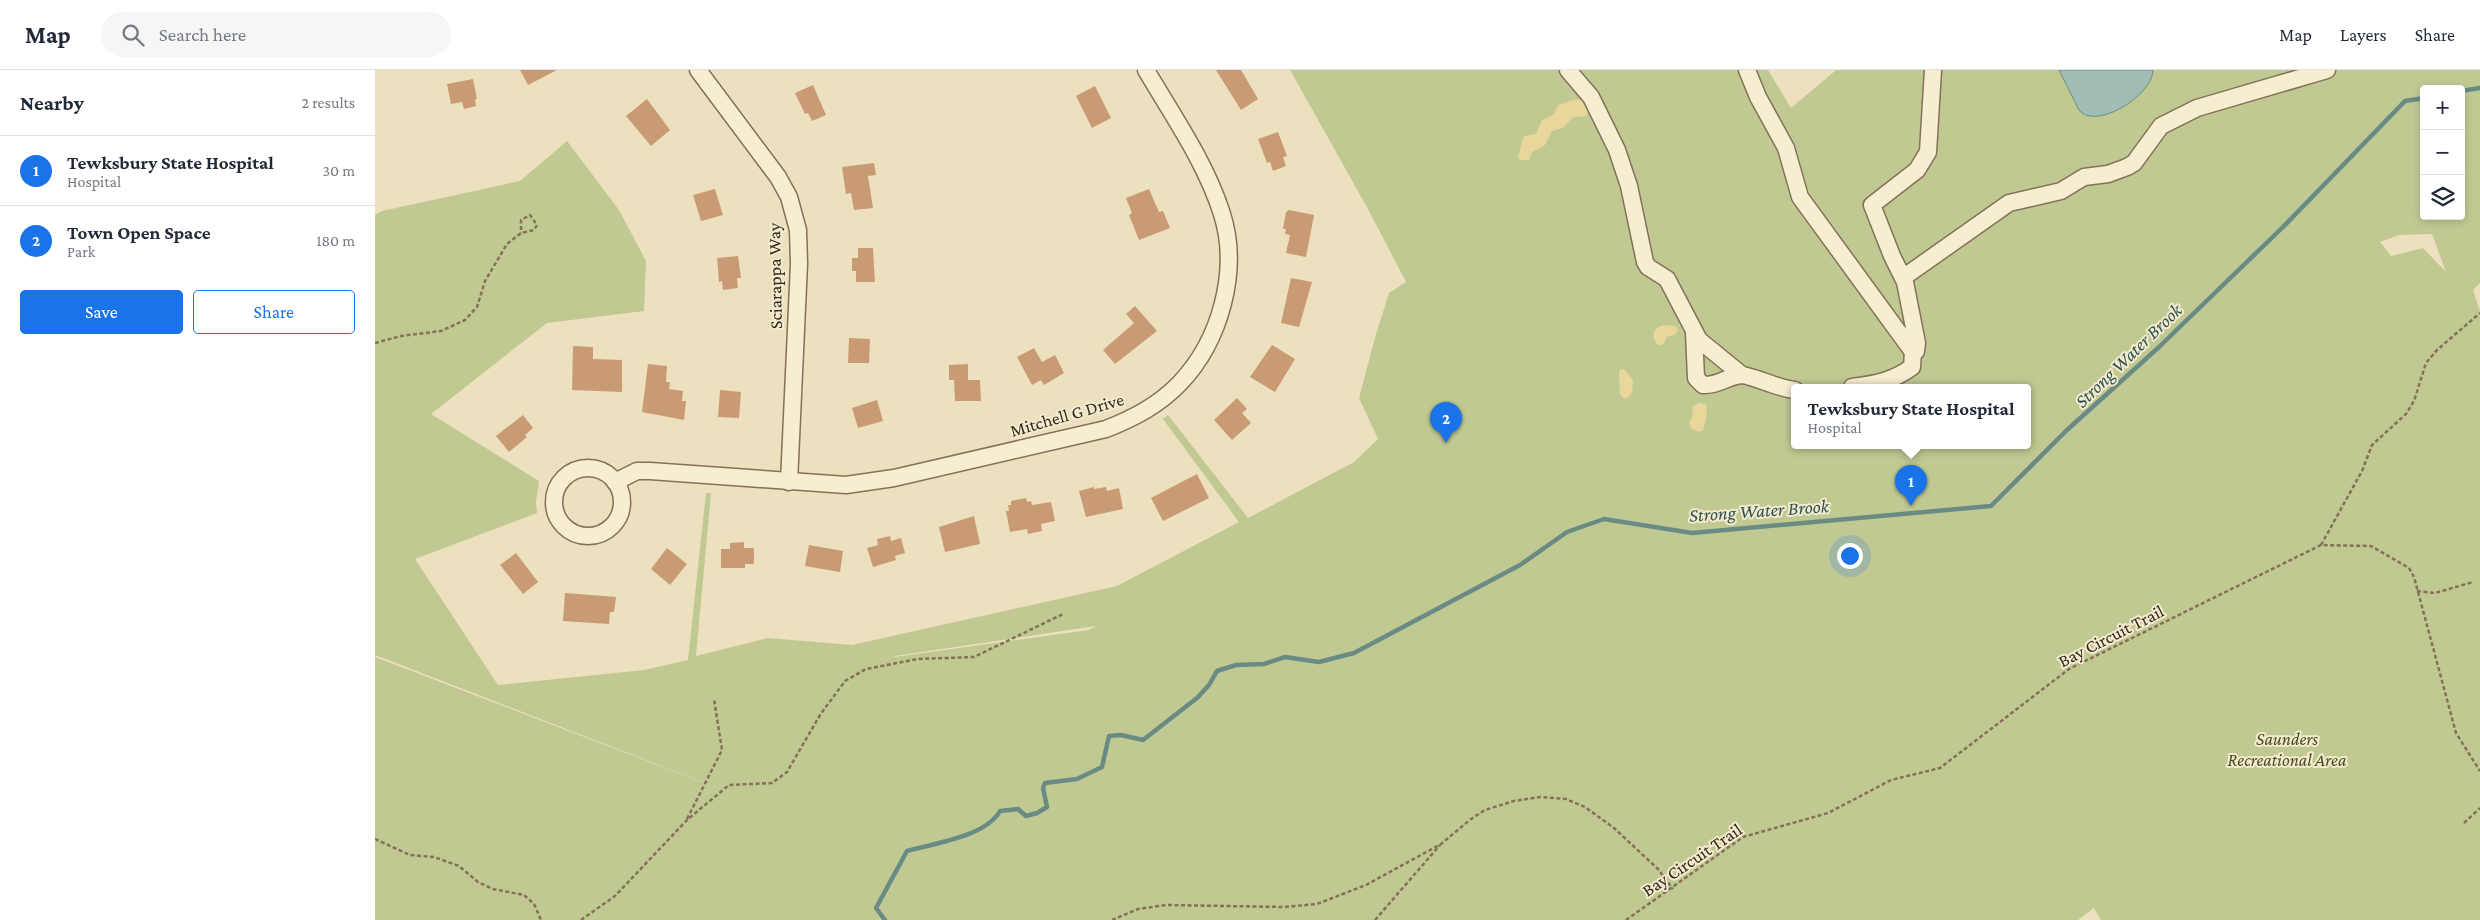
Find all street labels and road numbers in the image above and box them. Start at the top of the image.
street label: Sciarappa Way [764,222,786,329]
street label: Mitchell G Drive [1008,389,1126,441]
street label: Bay Circuit Trail [2055,601,2167,671]
street label: Bay Circuit Trail [1638,819,1746,901]

